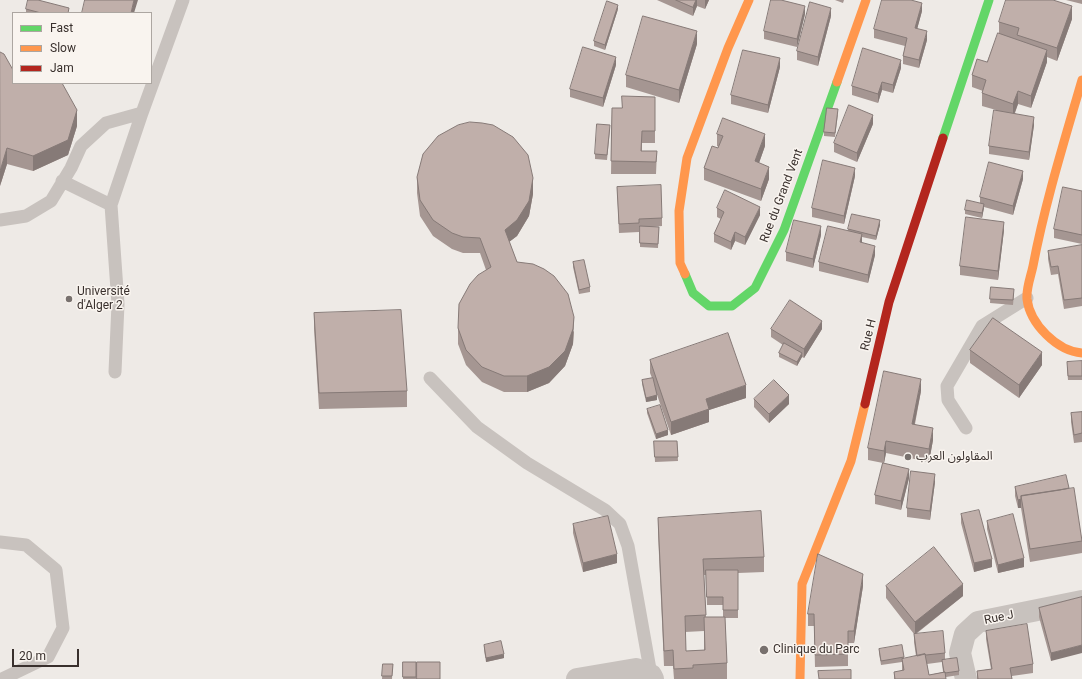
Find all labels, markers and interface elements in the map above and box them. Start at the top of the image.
legend [12,12,152,84]
text: Fast [50,21,73,35]
text: Slow [50,41,76,55]
text: Jam [50,61,74,75]
street label: Rue du Grand Vent [758,147,806,245]
place label: Université d'Alger 2 [77,285,130,313]
marker: Université d'Alger 2 [64,294,74,304]
street label: Rue H [858,318,880,352]
place label: المقاولون العرب [916,450,993,464]
marker: المقاولون العرب [903,452,913,462]
street label: Rue J [983,608,1015,628]
scale bar [14,641,81,667]
place label: Clinique du Parc [773,643,860,657]
marker: Clinique du Parc [758,644,770,656]
text: 20 m [19,649,46,663]

